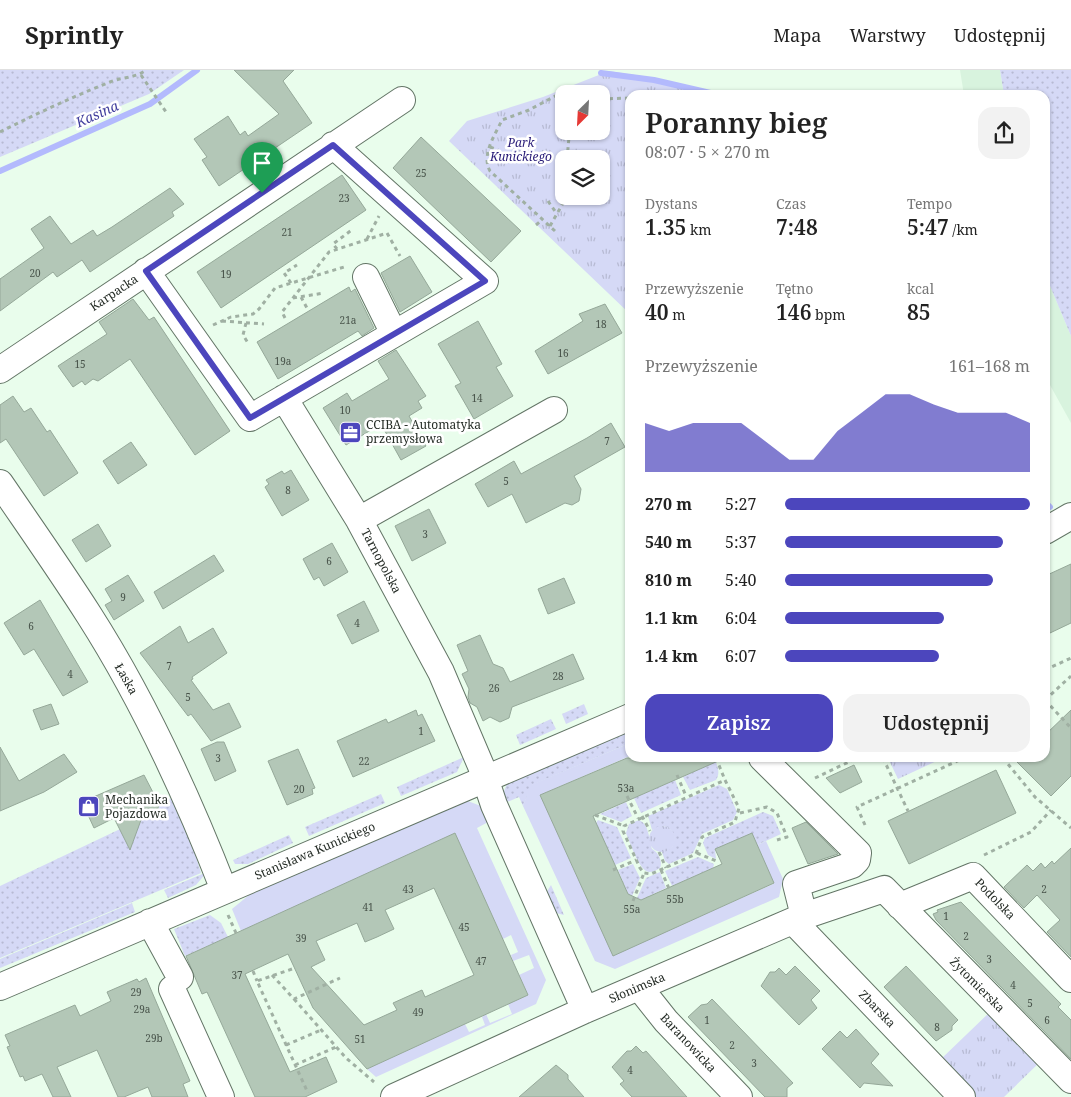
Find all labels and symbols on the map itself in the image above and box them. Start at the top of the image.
north arrow [555,85,610,140]
water label: Kasina [71,95,122,132]
park label: Park Kunickiego [489,134,552,165]
pin [241,142,283,193]
house number: 25 [415,166,427,180]
house number: 23 [338,191,350,205]
house number: 21 [281,225,293,239]
house number: 20 [29,266,41,280]
house number: 19 [220,267,232,281]
street label: Karpacka [86,270,141,315]
house number: 21a [340,313,357,327]
house number: 18 [595,317,607,331]
house number: 16 [557,346,569,360]
house number: 19a [275,354,292,368]
house number: 15 [74,357,86,371]
house number: 14 [471,391,483,405]
house number: 10 [339,403,351,417]
place label: CCIBA - Automatyka przemysłowa [366,416,481,447]
office icon: CCIBA - Automatyka przemysłowa [338,420,362,444]
house number: 7 [604,434,610,448]
house number: 5 [503,474,509,488]
house number: 8 [285,483,291,497]
street label: Tarnopolska [357,525,406,596]
house number: 3 [422,527,428,541]
house number: 6 [326,554,332,568]
house number: 9 [120,590,126,604]
house number: 4 [354,616,360,630]
house number: 6 [28,619,34,633]
house number: 7 [166,659,172,673]
street label: Łaska [111,660,142,698]
house number: 4 [67,667,73,681]
house number: 28 [552,669,564,683]
house number: 26 [488,681,500,695]
house number: 5 [185,690,191,704]
house number: 1 [418,724,424,738]
house number: 3 [215,751,221,765]
house number: 22 [358,754,370,768]
house number: 53a [618,781,635,795]
house number: 20 [293,782,305,796]
place label: Mechanika Pojazdowa [105,791,169,822]
shop icon: Mechanika Pojazdowa [77,795,101,819]
street label: Stanisława Kunickiego [252,817,378,884]
street label: Podolska [971,874,1019,923]
house number: 43 [402,882,414,896]
house number: 2 [1041,882,1047,896]
house number: 55b [666,892,684,906]
house number: 41 [362,900,374,914]
house number: 55a [624,902,641,916]
house number: 1 [943,909,949,923]
house number: 45 [458,920,470,934]
house number: 2 [963,929,969,943]
house number: 39 [295,931,307,945]
house number: 3 [986,952,992,966]
street label: Żytomierska [946,953,1009,1016]
house number: 47 [475,954,487,968]
house number: 37 [231,968,243,982]
street label: Słonimska [606,968,668,1007]
house number: 4 [1010,978,1016,992]
house number: 29 [130,985,142,999]
street label: Zbarska [855,986,900,1031]
house number: 5 [1027,996,1033,1010]
house number: 29a [134,1002,151,1016]
house number: 49 [412,1005,424,1019]
street label: Baranowicka [656,1009,720,1076]
house number: 1 [704,1013,710,1027]
house number: 6 [1044,1013,1050,1027]
house number: 8 [934,1020,940,1034]
house number: 29b [145,1031,163,1045]
house number: 51 [354,1032,366,1046]
house number: 2 [729,1038,735,1052]
house number: 3 [751,1056,757,1070]
house number: 4 [627,1063,633,1077]

